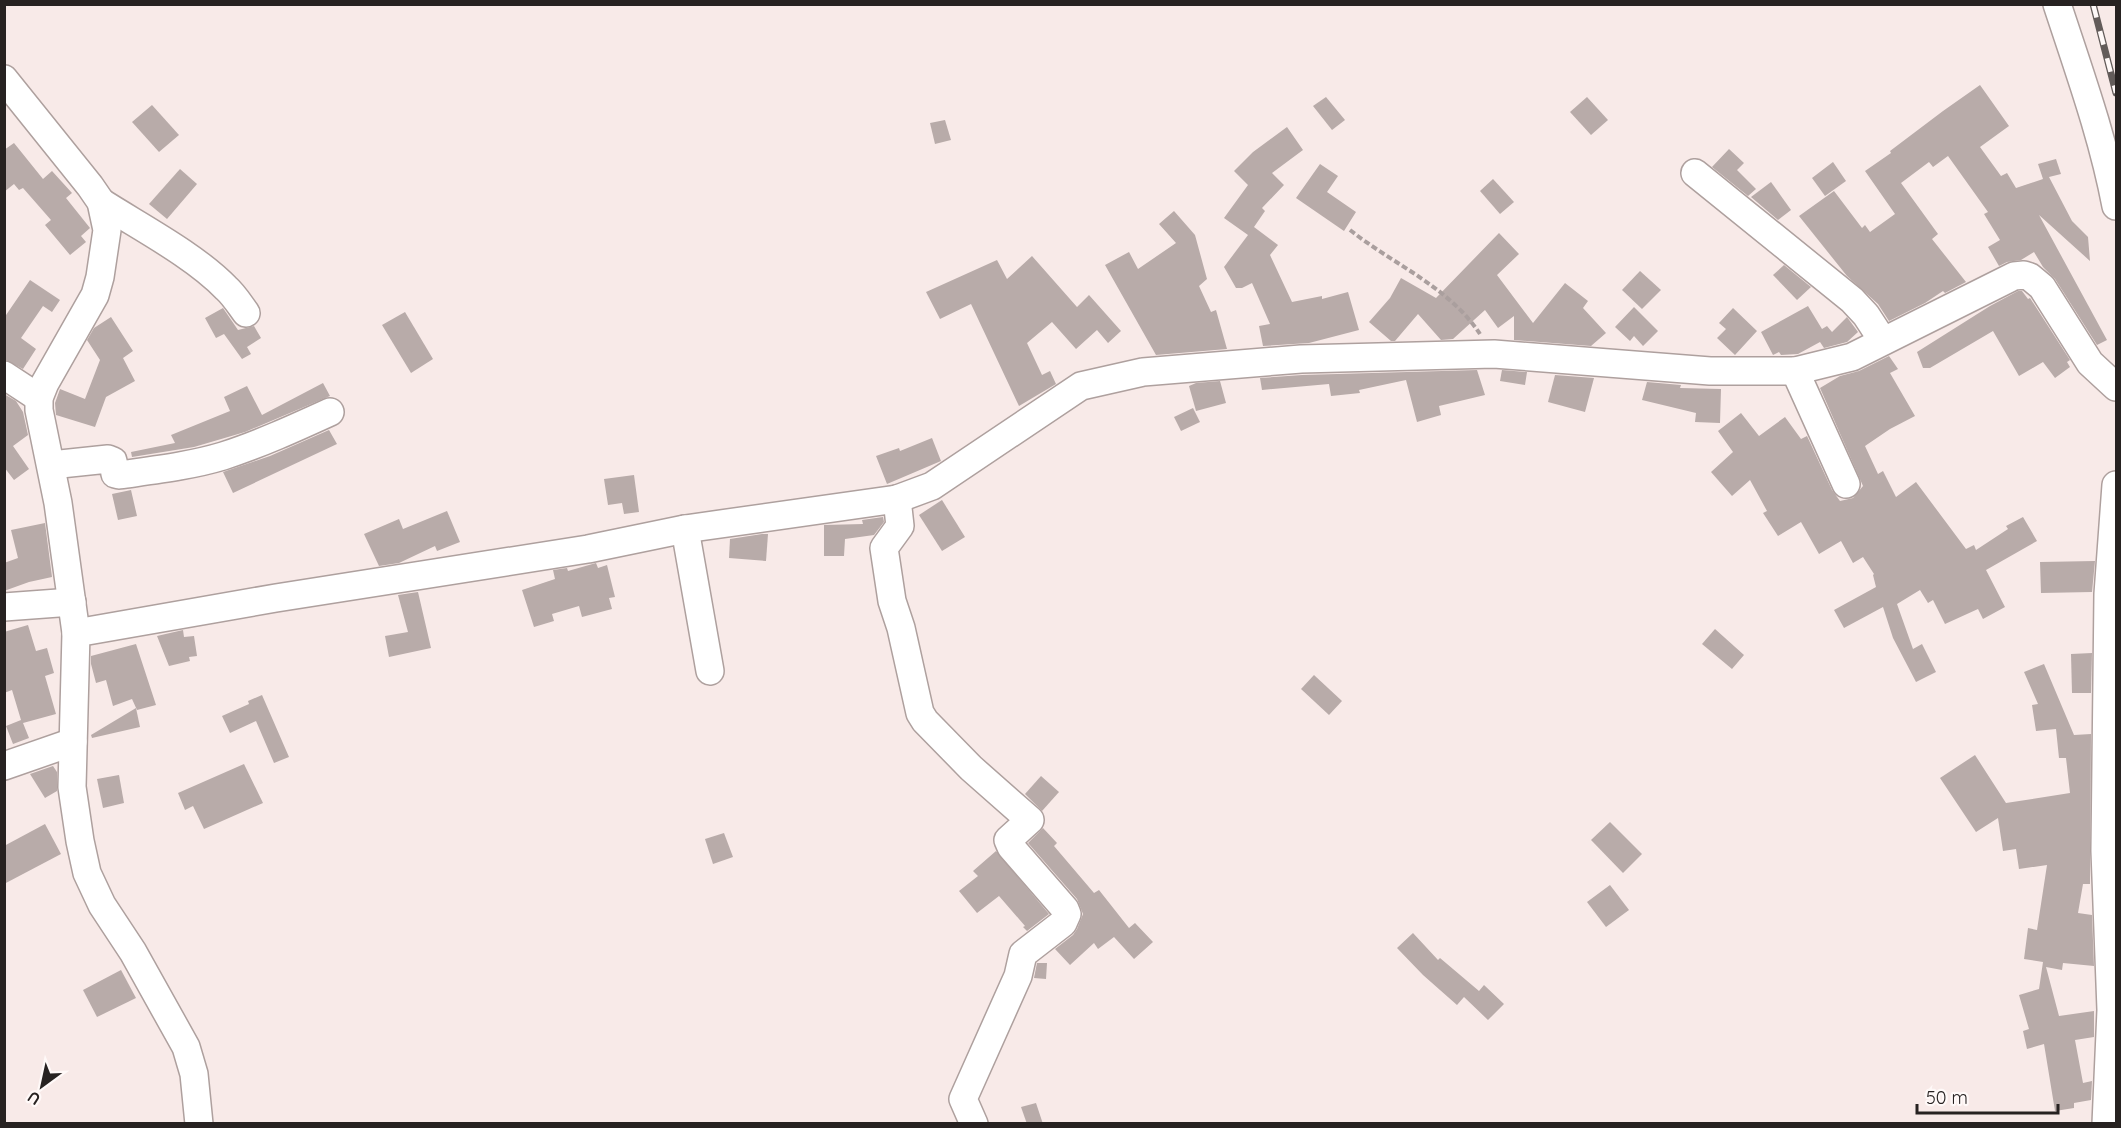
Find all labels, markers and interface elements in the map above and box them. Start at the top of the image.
north arrow [12,1056,72,1116]
scale bar [1917,1077,2058,1115]
text: 50 m [1926,1086,1968,1109]
text: U [24,1087,44,1110]

